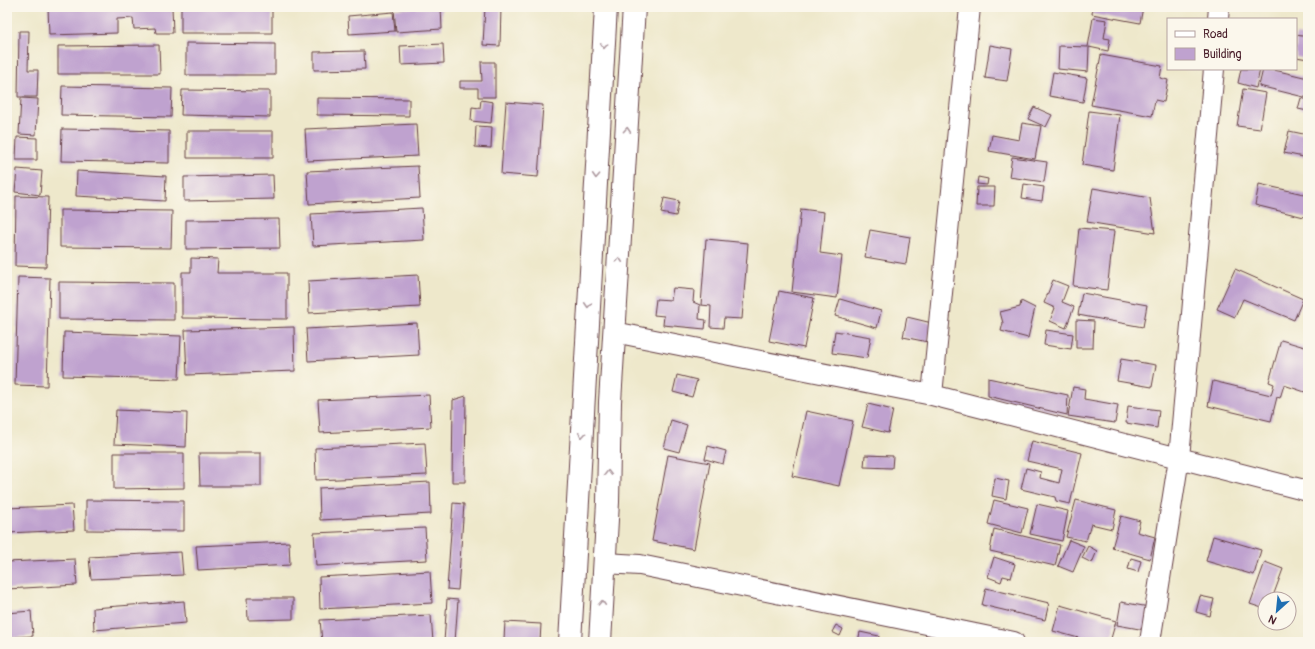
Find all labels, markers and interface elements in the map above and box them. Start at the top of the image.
legend [1167,18,1297,70]
text: Road [1203,27,1228,42]
one-way arrow [600,43,608,49]
text: Building [1203,47,1242,62]
one-way arrow [622,127,631,133]
one-way arrow [592,173,601,179]
one-way arrow [614,257,623,263]
one-way arrow [584,302,593,308]
one-way arrow [577,432,586,438]
one-way arrow [604,470,612,476]
north arrow [1257,591,1297,631]
one-way arrow [598,600,606,606]
text: N [1266,612,1279,627]

